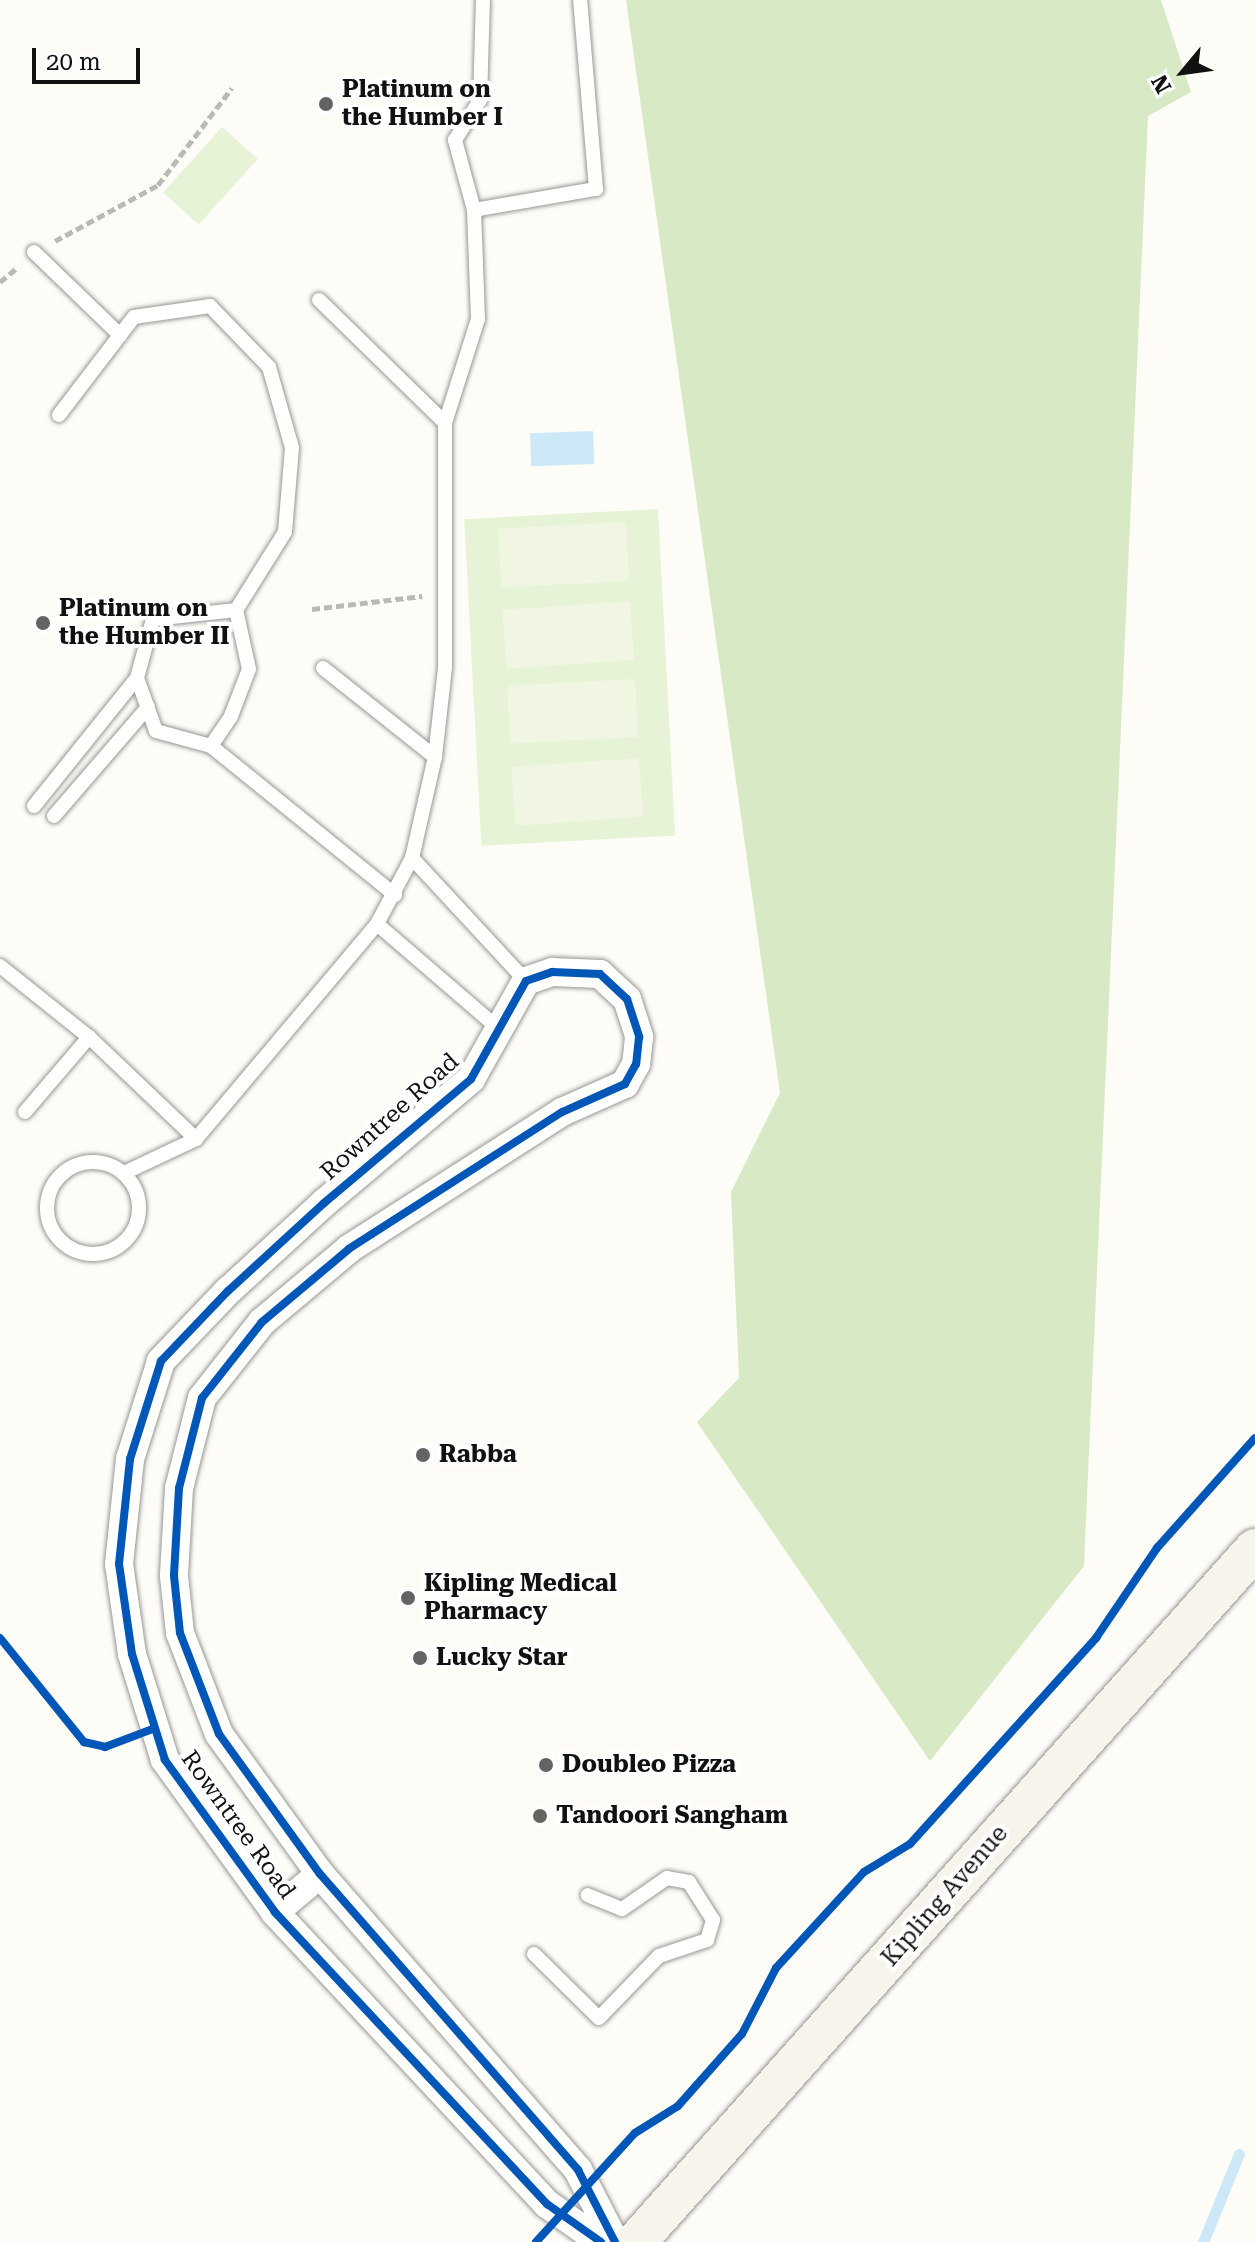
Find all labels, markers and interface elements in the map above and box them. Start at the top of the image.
scale bar [36,32,144,82]
north arrow [1143,32,1223,112]
text: 20 m [46,48,101,76]
text: N [1147,70,1177,97]
place label: Platinum on the Humber I [342,76,503,132]
marker: Platinum on the Humber I [317,95,335,113]
place label: Platinum on the Humber II [59,595,230,651]
marker: Platinum on the Humber II [34,614,52,632]
street label: Rowntree Road [315,1047,465,1187]
place label: Rabba [439,1441,517,1469]
marker: Rabba [414,1446,432,1464]
place label: Kipling Medical Pharmacy [424,1570,617,1626]
marker: Kipling Medical Pharmacy [399,1589,417,1607]
place label: Lucky Star [436,1644,568,1672]
marker: Lucky Star [411,1649,429,1667]
street label: Rowntree Road [175,1745,301,1905]
place label: Doubleo Pizza [562,1751,736,1779]
marker: Doubleo Pizza [537,1756,555,1774]
place label: Tandoori Sangham [556,1802,788,1830]
marker: Tandoori Sangham [531,1807,549,1825]
street label: Kipling Avenue [876,1820,1014,1972]

